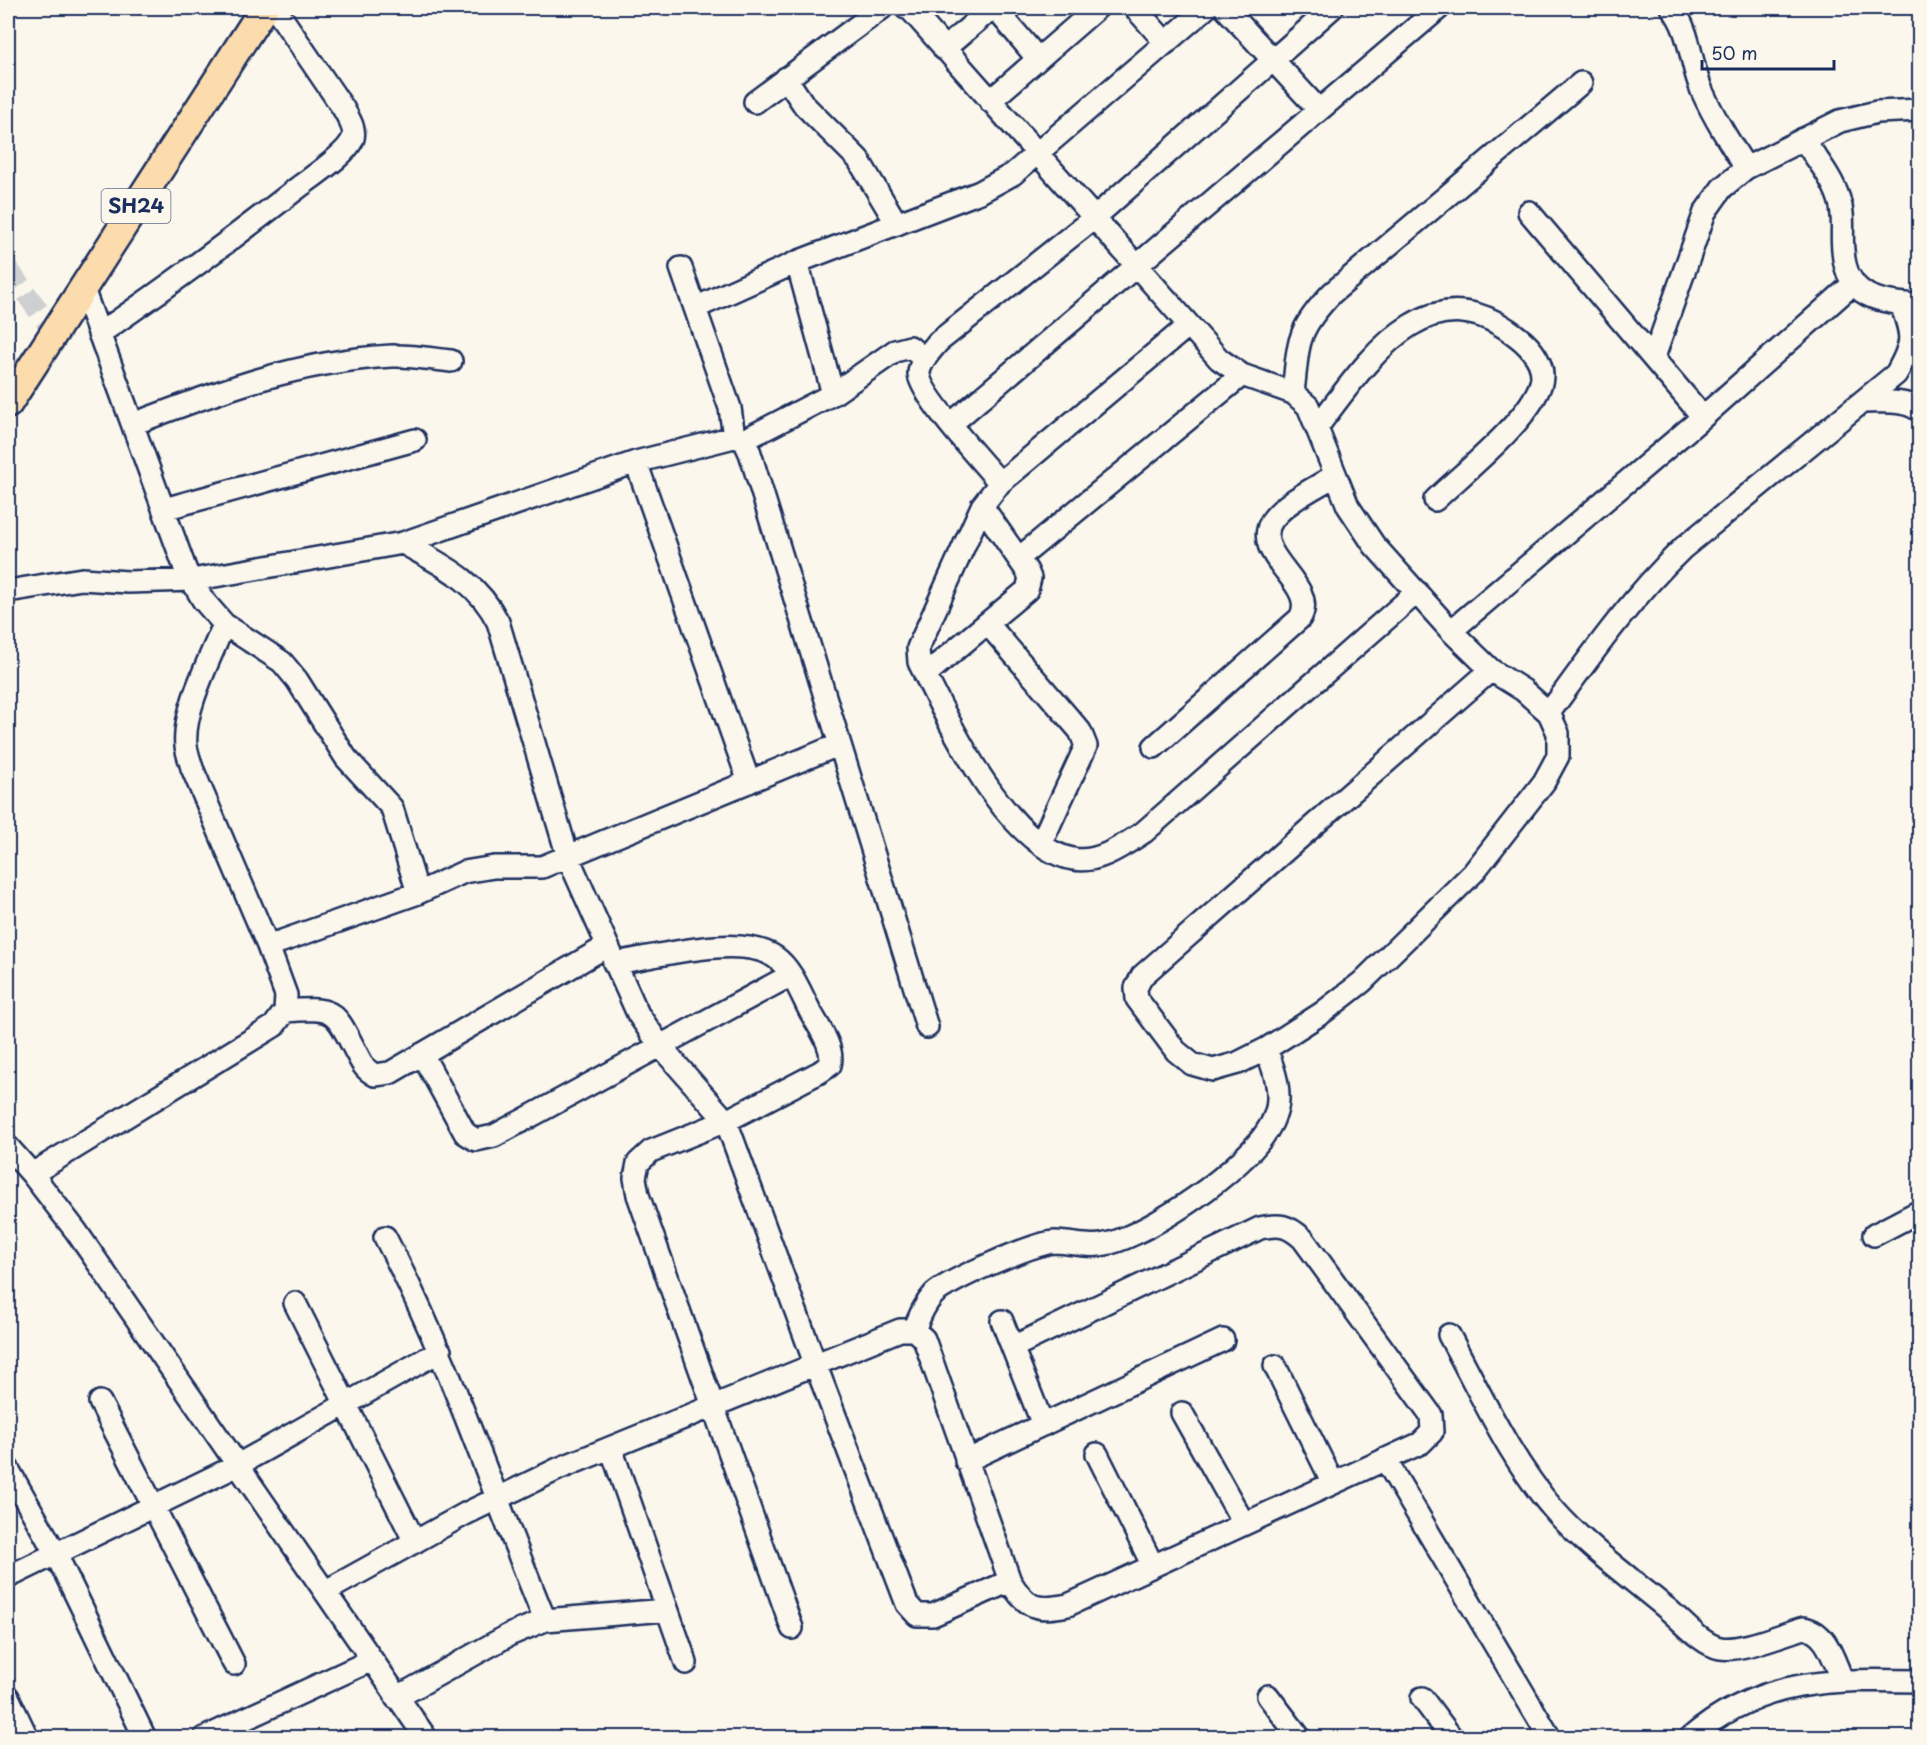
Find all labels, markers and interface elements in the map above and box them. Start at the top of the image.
scale bar [1702,33,1834,71]
text: 50 m [1711,39,1758,66]
road number: SH24 [102,189,170,223]

